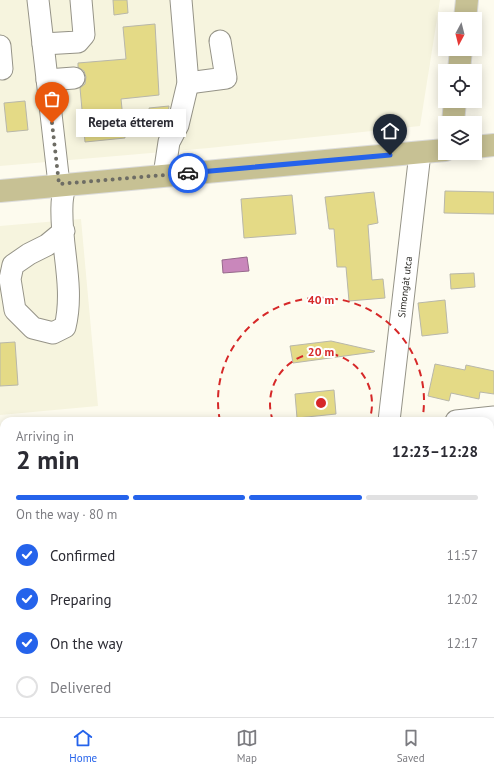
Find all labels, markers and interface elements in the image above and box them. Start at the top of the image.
north arrow [438,12,482,56]
map controls [438,12,482,160]
button: locate [438,64,482,108]
pin [35,82,69,123]
icon: bag [41,88,63,110]
callout: Repeta étterem [76,109,186,137]
text: Repeta étterem [88,114,174,131]
pin [373,114,407,155]
button: layers [438,116,482,160]
icon: home [379,120,401,142]
courier [168,153,208,193]
icon: car [177,162,199,184]
street label: Simongát utca [395,256,415,318]
text: 40 m [308,292,334,307]
text: 20 m [308,344,334,359]
centre of rings [314,396,328,410]
text: Arriving in [16,428,74,445]
text: 12:23–12:28 [392,442,478,461]
text: 2 min [16,443,79,476]
text: On the way · 80 m [16,506,117,523]
icon: check [16,544,38,566]
text: Confirmed [50,546,115,565]
text: 11:57 [447,547,478,564]
icon: check [16,588,38,610]
text: Preparing [50,590,112,609]
text: 12:02 [447,591,478,608]
icon: check [16,632,38,654]
text: On the way [50,634,123,653]
text: 12:17 [447,635,478,652]
text: Delivered [50,678,111,697]
tab: Home [69,727,97,765]
tab: Map [236,727,258,765]
tab: Saved [397,727,425,765]

